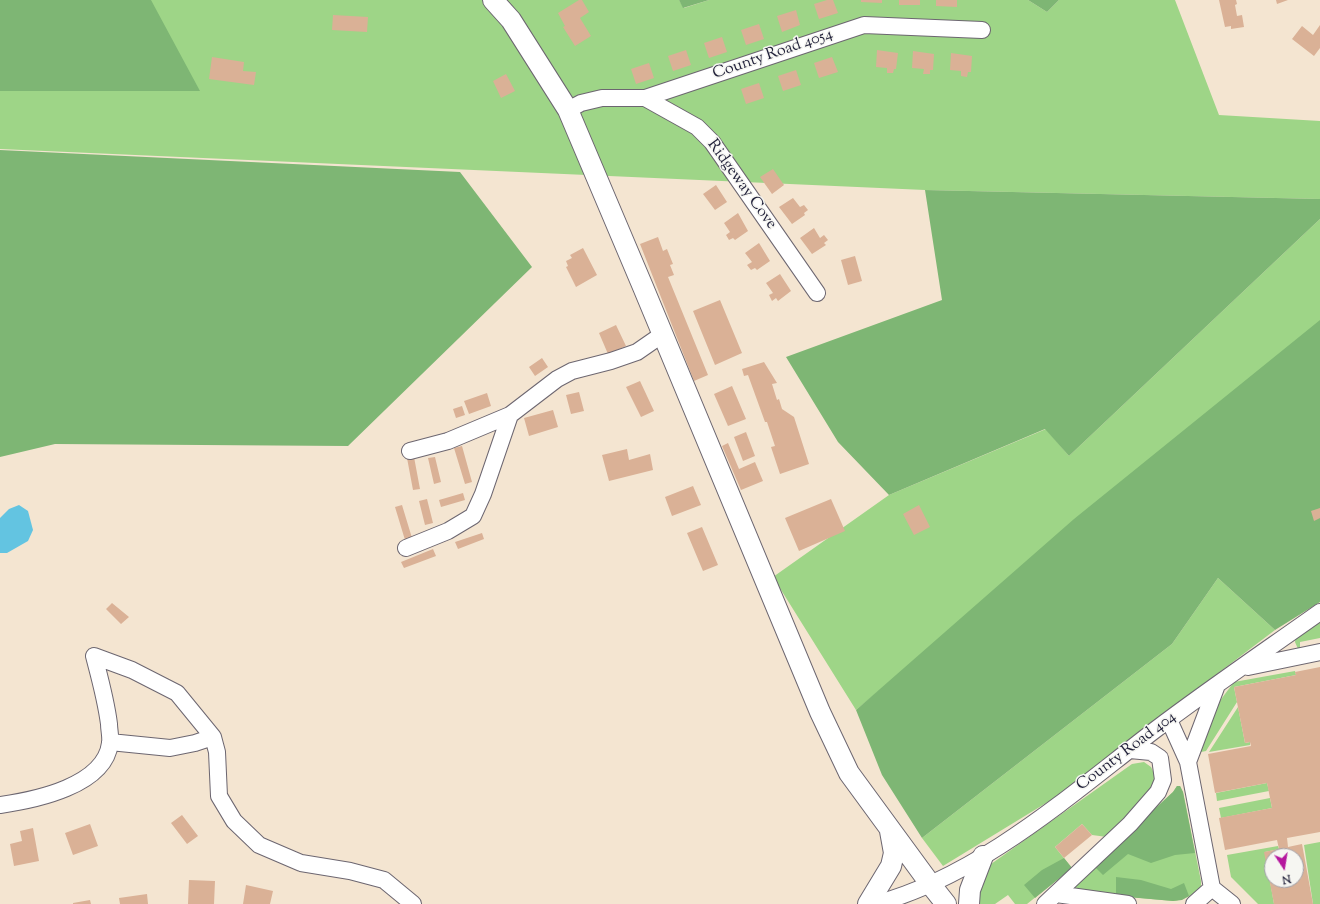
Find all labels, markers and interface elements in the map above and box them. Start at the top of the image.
street label: County Road 4054 [710,25,836,85]
street label: Ridgeway Cove [702,136,780,234]
street label: County Road 404 [1073,708,1181,796]
north arrow [1264,848,1304,888]
text: N [1280,870,1292,887]

